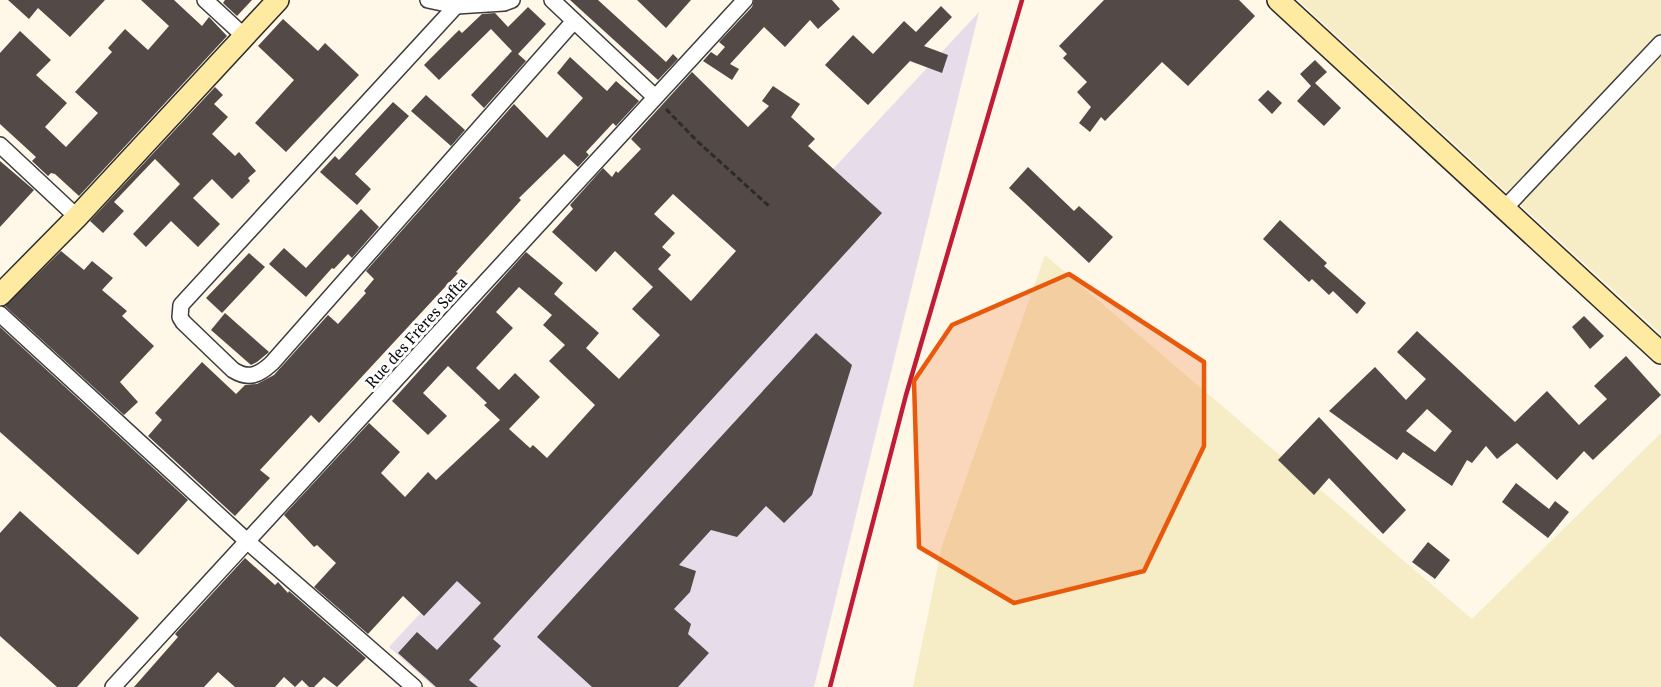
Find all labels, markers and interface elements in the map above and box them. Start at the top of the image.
street label: Rue des Frères Safta [360,272,472,392]

